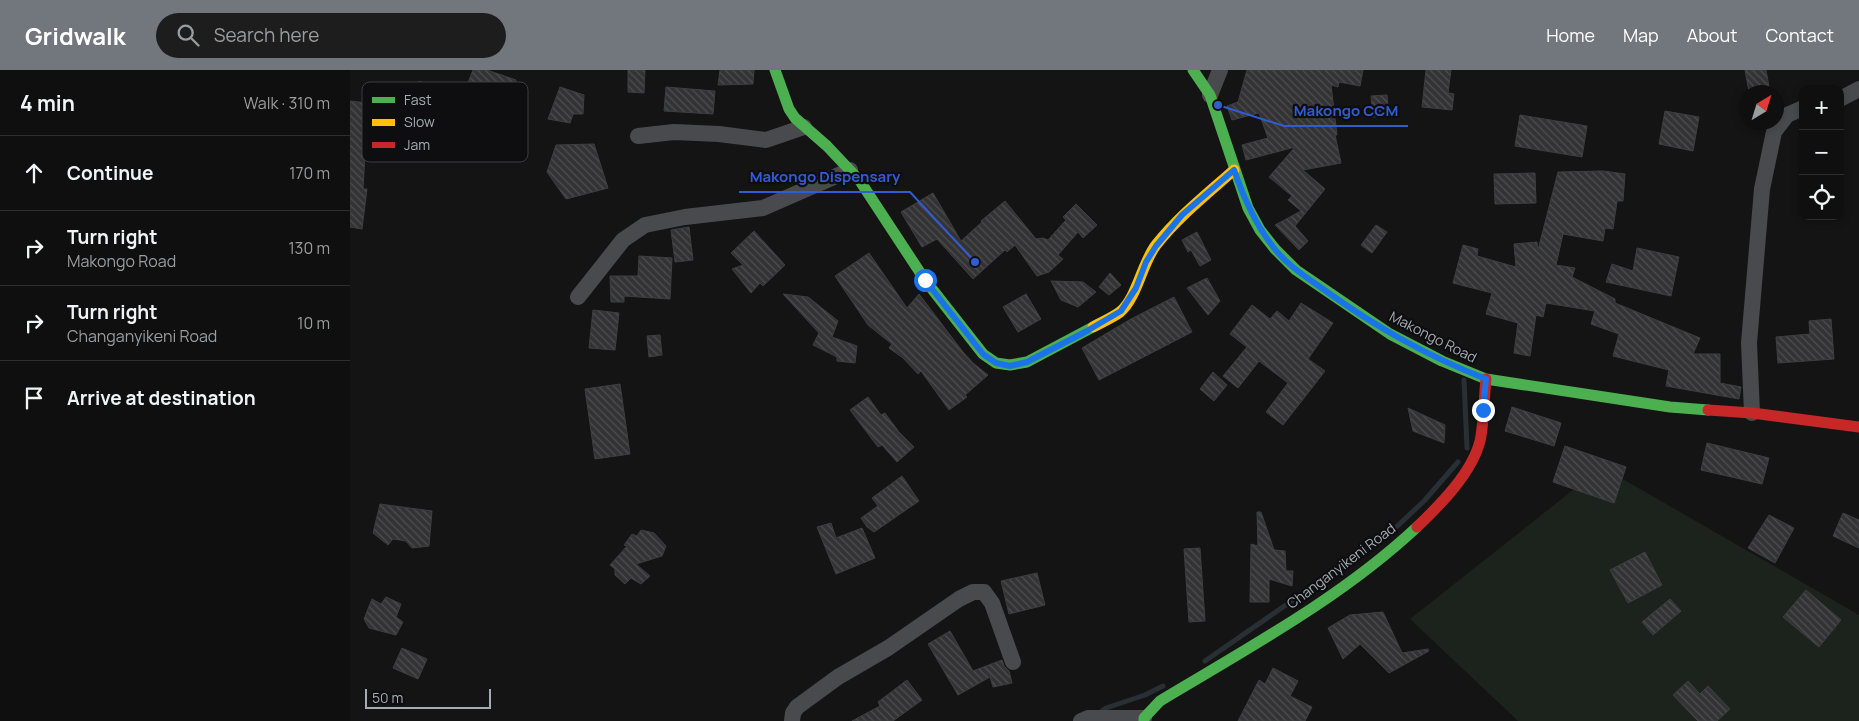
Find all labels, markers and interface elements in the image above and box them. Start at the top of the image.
search box [156,13,506,58]
text: Gridwalk [25,19,126,52]
icon: search [174,21,202,49]
text: Search here [214,22,319,48]
text: Home [1546,23,1595,47]
text: Map [1623,23,1659,47]
text: About [1687,23,1737,47]
text: Contact [1765,23,1834,47]
legend [362,82,528,162]
north arrow [1739,85,1784,130]
map controls [1799,85,1844,220]
button: + [1799,85,1844,130]
text: 4 min [20,89,75,117]
text: Fast [404,90,432,109]
text: Walk · 310 m [244,92,330,114]
callout: Makongo CCM [1284,96,1408,126]
text: Makongo CCM [1294,100,1398,121]
text: Slow [404,112,435,131]
button: − [1799,130,1844,175]
text: Jam [404,135,430,154]
icon: ahead [20,159,48,187]
text: Continue [67,160,153,186]
text: 170 m [289,162,330,184]
callout: Makongo Dispensary [739,162,910,192]
text: Makongo Dispensary [750,166,901,187]
button: locate [1799,175,1844,220]
text: Turn right [67,224,157,250]
icon: right [20,234,48,262]
text: 130 m [288,237,330,259]
text: Makongo Road [67,250,176,272]
route start [914,269,937,292]
text: Turn right [67,299,157,325]
street label: Makongo Road [1386,306,1480,367]
icon: right [20,309,48,337]
text: 10 m [297,312,330,334]
text: Changanyikeni Road [67,325,217,347]
icon: arrive [20,384,48,412]
text: Arrive at destination [67,385,256,411]
route end [1472,399,1495,422]
street label: Changanyikeni Road [1282,518,1399,613]
scale bar [365,686,491,709]
text: 50 m [372,688,403,707]

